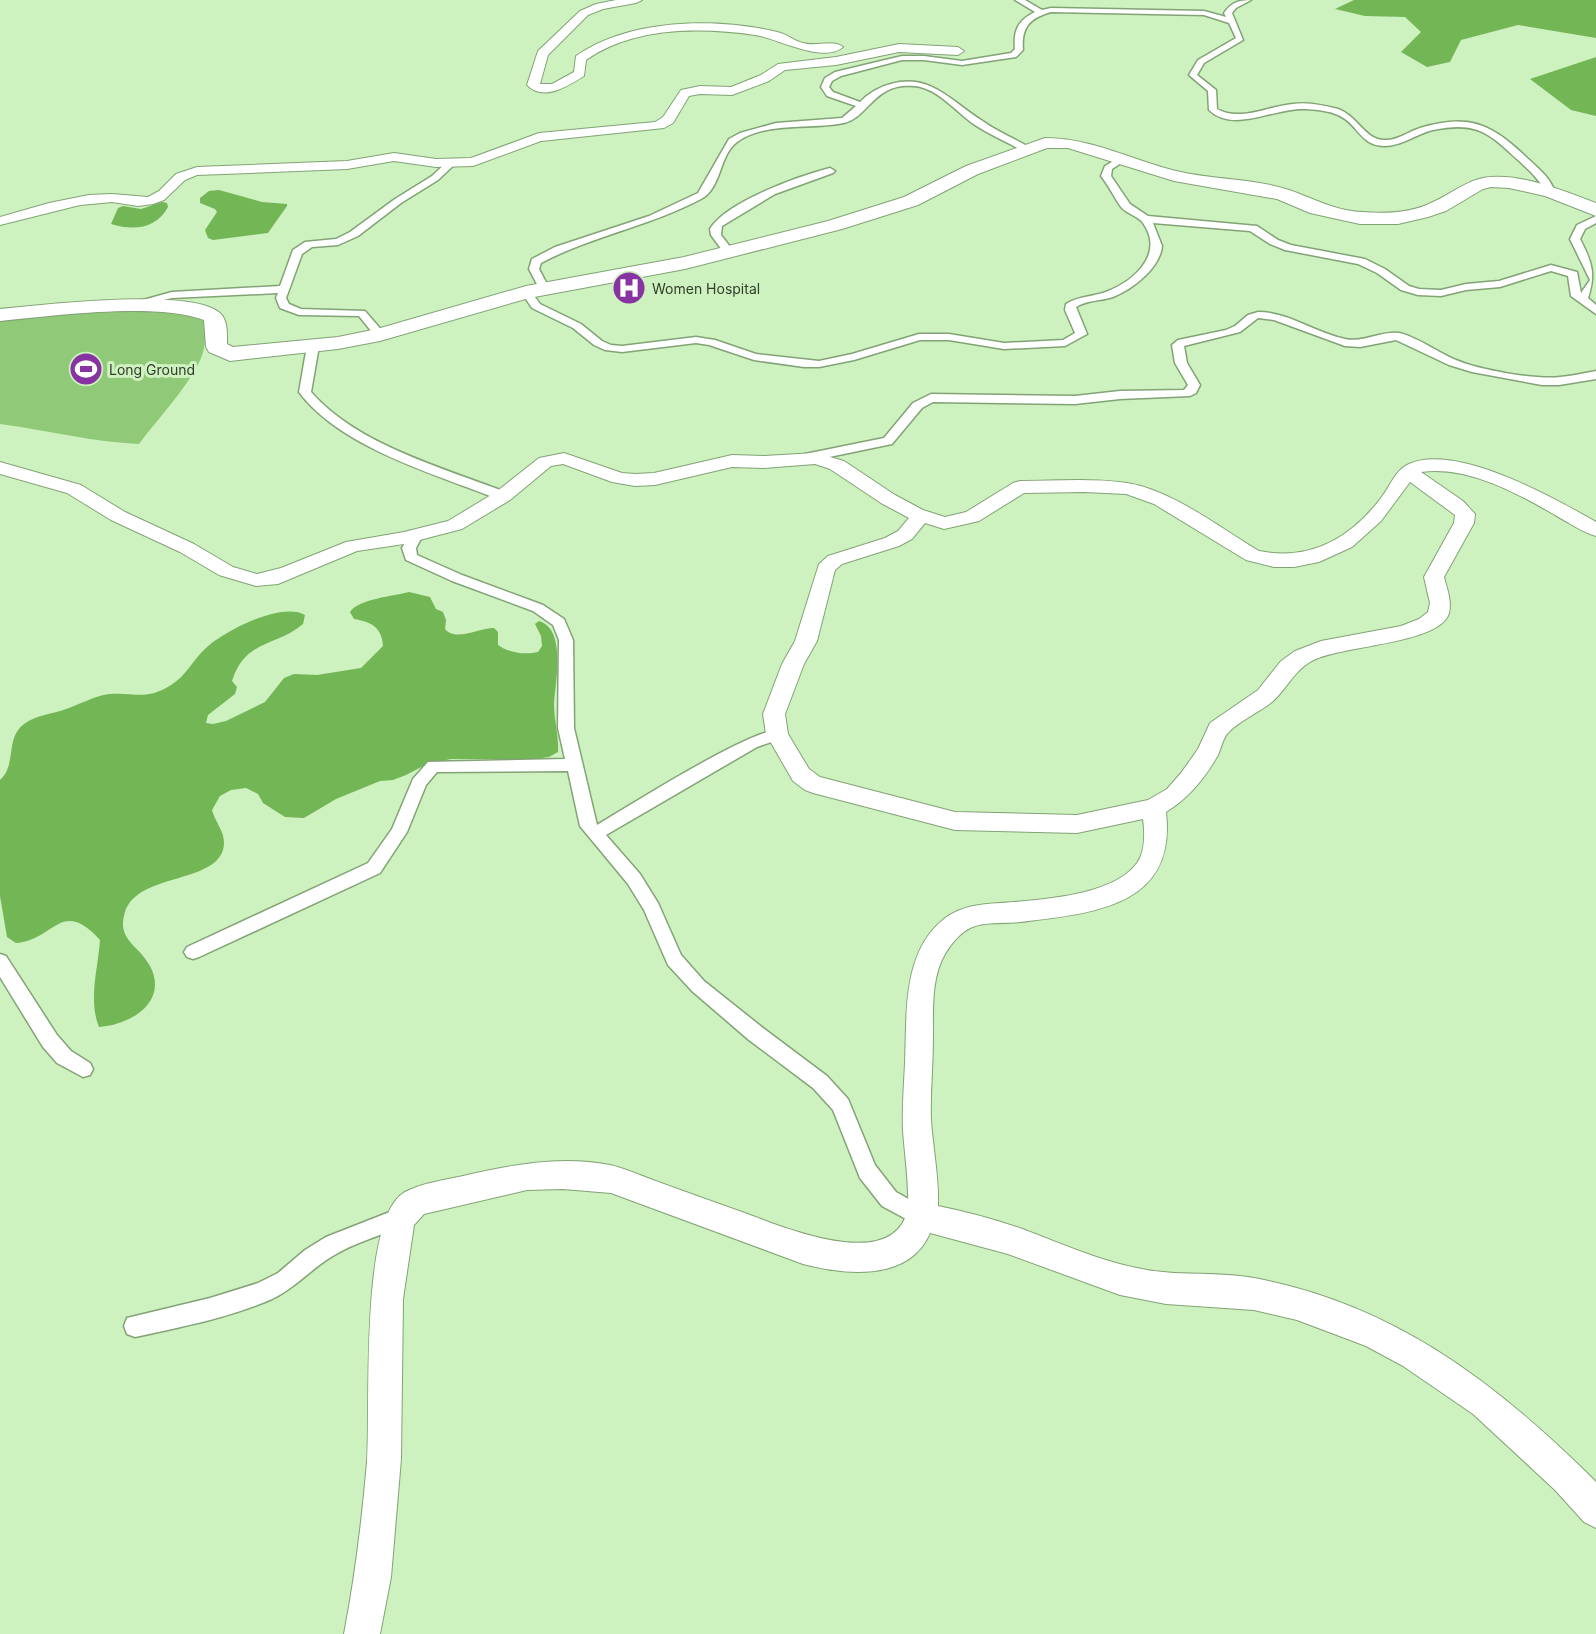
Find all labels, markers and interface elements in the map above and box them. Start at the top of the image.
hospital icon: Women Hospital [611,270,647,306]
place label: Women Hospital [652,280,760,297]
sports icon: Long Ground [68,351,104,387]
place label: Long Ground [109,361,195,378]

